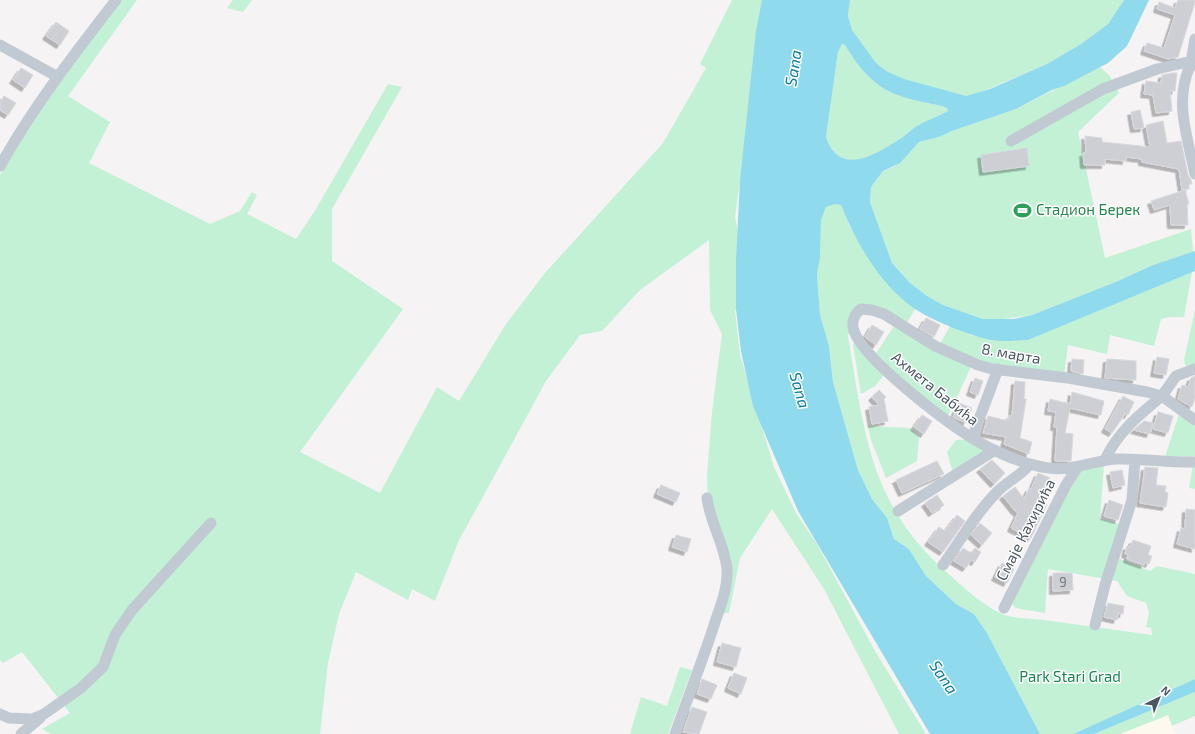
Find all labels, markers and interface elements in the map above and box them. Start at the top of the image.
water label: Sana [780,48,805,87]
sports icon: Стадион Берек [1013,200,1033,220]
place label: Стадион Берек [1036,200,1140,218]
street label: 8. марта [980,339,1042,367]
street label: Ахмета Бабића [888,348,983,429]
water label: Sana [786,370,815,410]
street label: Смaје Кахирића [992,476,1059,584]
house number: 9 [1059,574,1067,590]
water label: Sana [926,656,963,697]
park label: Park Stari Grad [1019,667,1121,685]
north arrow [1139,678,1179,718]
text: N [1159,683,1174,698]

